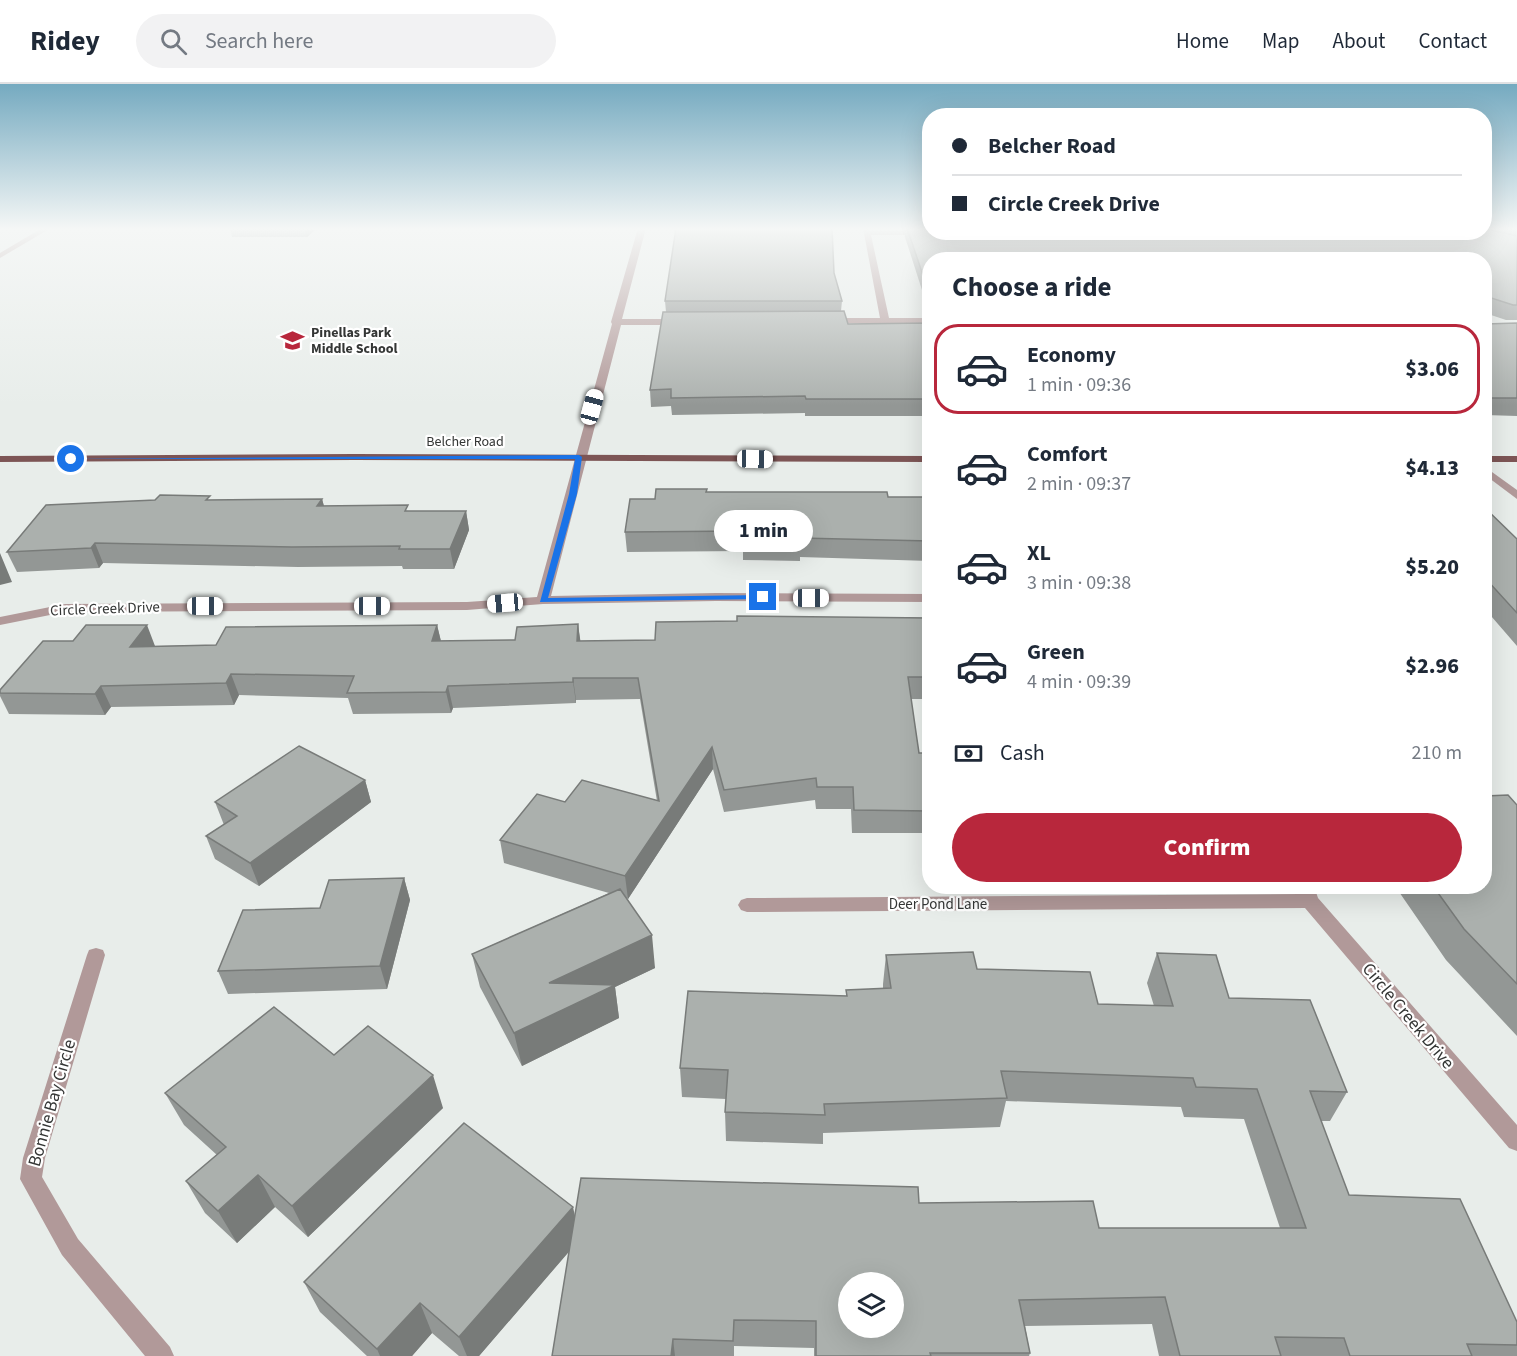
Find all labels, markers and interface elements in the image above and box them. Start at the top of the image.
search box [136,14,556,68]
text: Ridey [30,21,100,61]
icon: search [157,25,190,58]
text: Search here [205,25,313,57]
text: Home [1176,26,1229,56]
text: Map [1262,26,1300,56]
text: About [1333,26,1385,56]
text: Contact [1418,26,1487,56]
text: Belcher Road [988,130,1116,162]
text: Circle Creek Drive [988,188,1160,220]
text: Choose a ride [952,268,1112,307]
place label: Pinellas Park Middle School [311,323,398,359]
school or university icon: Pinellas Park Middle School [280,328,306,354]
text: Economy [1027,339,1116,371]
icon: car [955,342,1009,396]
text: $3.06 [1405,353,1459,385]
text: 1 min · 09:36 [1027,371,1131,399]
car [579,387,605,427]
street label: Belcher Road [426,432,504,452]
text: Comfort [1027,438,1108,470]
icon: car [955,441,1009,495]
route start [57,445,84,472]
car [737,450,773,468]
text: $4.13 [1405,452,1459,484]
text: 2 min · 09:37 [1027,470,1131,498]
callout: 1 min [714,510,813,552]
text: 1 min [739,517,788,545]
text: XL [1027,537,1051,569]
icon: car [955,540,1009,594]
text: $5.20 [1405,551,1459,583]
text: 3 min · 09:38 [1027,569,1131,597]
route end [749,583,776,610]
car [793,589,829,607]
car [486,592,524,614]
street label: Circle Creek Drive [50,597,160,621]
car [187,597,223,615]
car [354,597,390,615]
text: Green [1027,636,1085,668]
icon: car [955,639,1009,693]
text: $2.96 [1405,650,1459,682]
text: 4 min · 09:39 [1027,668,1131,696]
icon: cash [952,737,985,770]
text: Cash [1000,737,1045,769]
text: 210 m [1412,739,1462,767]
button: Confirm [952,813,1462,882]
street label: Deer Pond Lane [889,894,987,915]
street label: Circle Creek Drive [1356,957,1460,1075]
street label: Bonnie Bay Circle [22,1036,82,1169]
map controls [838,1272,904,1338]
button: layers [838,1272,904,1338]

